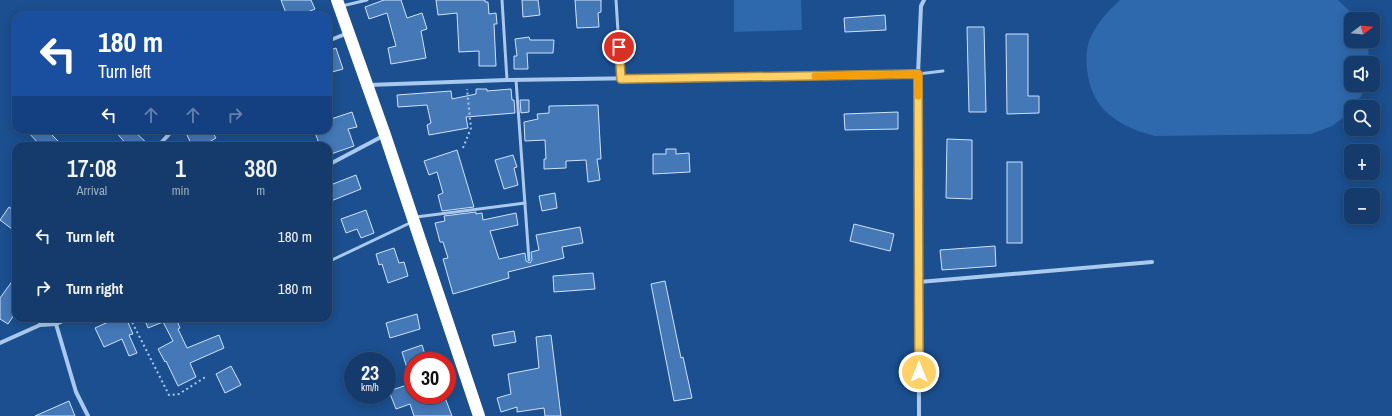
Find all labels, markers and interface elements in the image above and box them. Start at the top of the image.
north arrow [1344,12,1380,48]
map controls [1344,12,1380,224]
text: 180 m [98,23,163,61]
icon: left [32,28,84,80]
pin [602,30,636,64]
icon: arrive [608,36,630,58]
button: sound [1344,56,1380,92]
text: Turn left [98,59,151,84]
button: search [1344,100,1380,136]
icon: left [98,104,120,126]
icon: ahead [140,104,162,126]
icon: ahead [182,104,204,126]
icon: right [224,104,246,126]
button: + [1344,144,1380,180]
text: 17:08 [67,152,117,184]
text: 1 [175,152,186,184]
text: 380 [244,152,277,184]
text: Arrival [76,182,107,199]
text: min [172,182,189,199]
text: m [256,182,265,199]
button: − [1344,188,1380,224]
icon: left [32,225,54,247]
text: Turn left [66,226,114,247]
text: 180 m [278,226,312,247]
icon: right [32,277,54,299]
text: Turn right [66,278,123,299]
text: 180 m [278,278,312,299]
position arrow [898,351,940,393]
speed limit sign: 30 [404,352,456,404]
text: 23 [361,359,379,386]
text: km/h [361,381,379,394]

